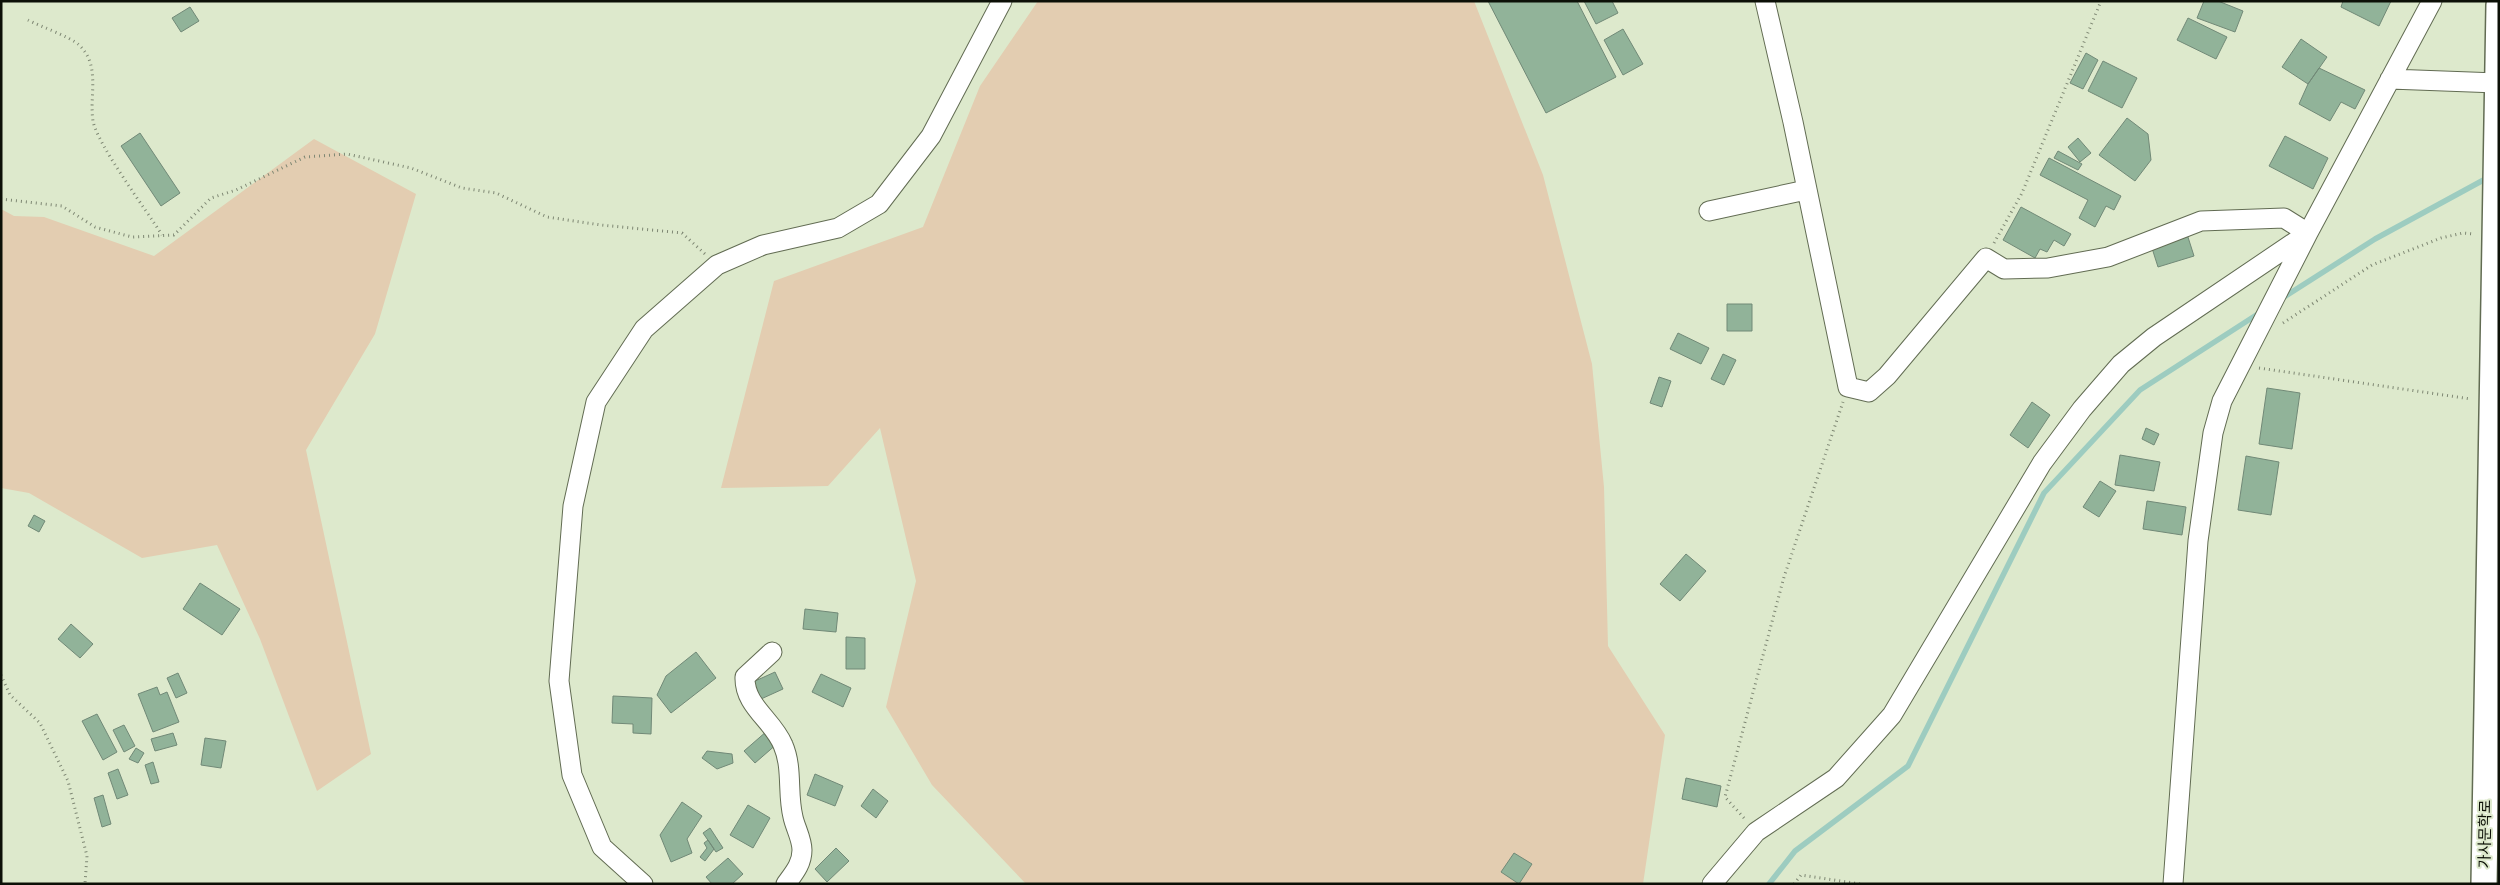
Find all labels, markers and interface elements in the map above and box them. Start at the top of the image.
street label: 가사문학로 [2475,799,2495,869]

